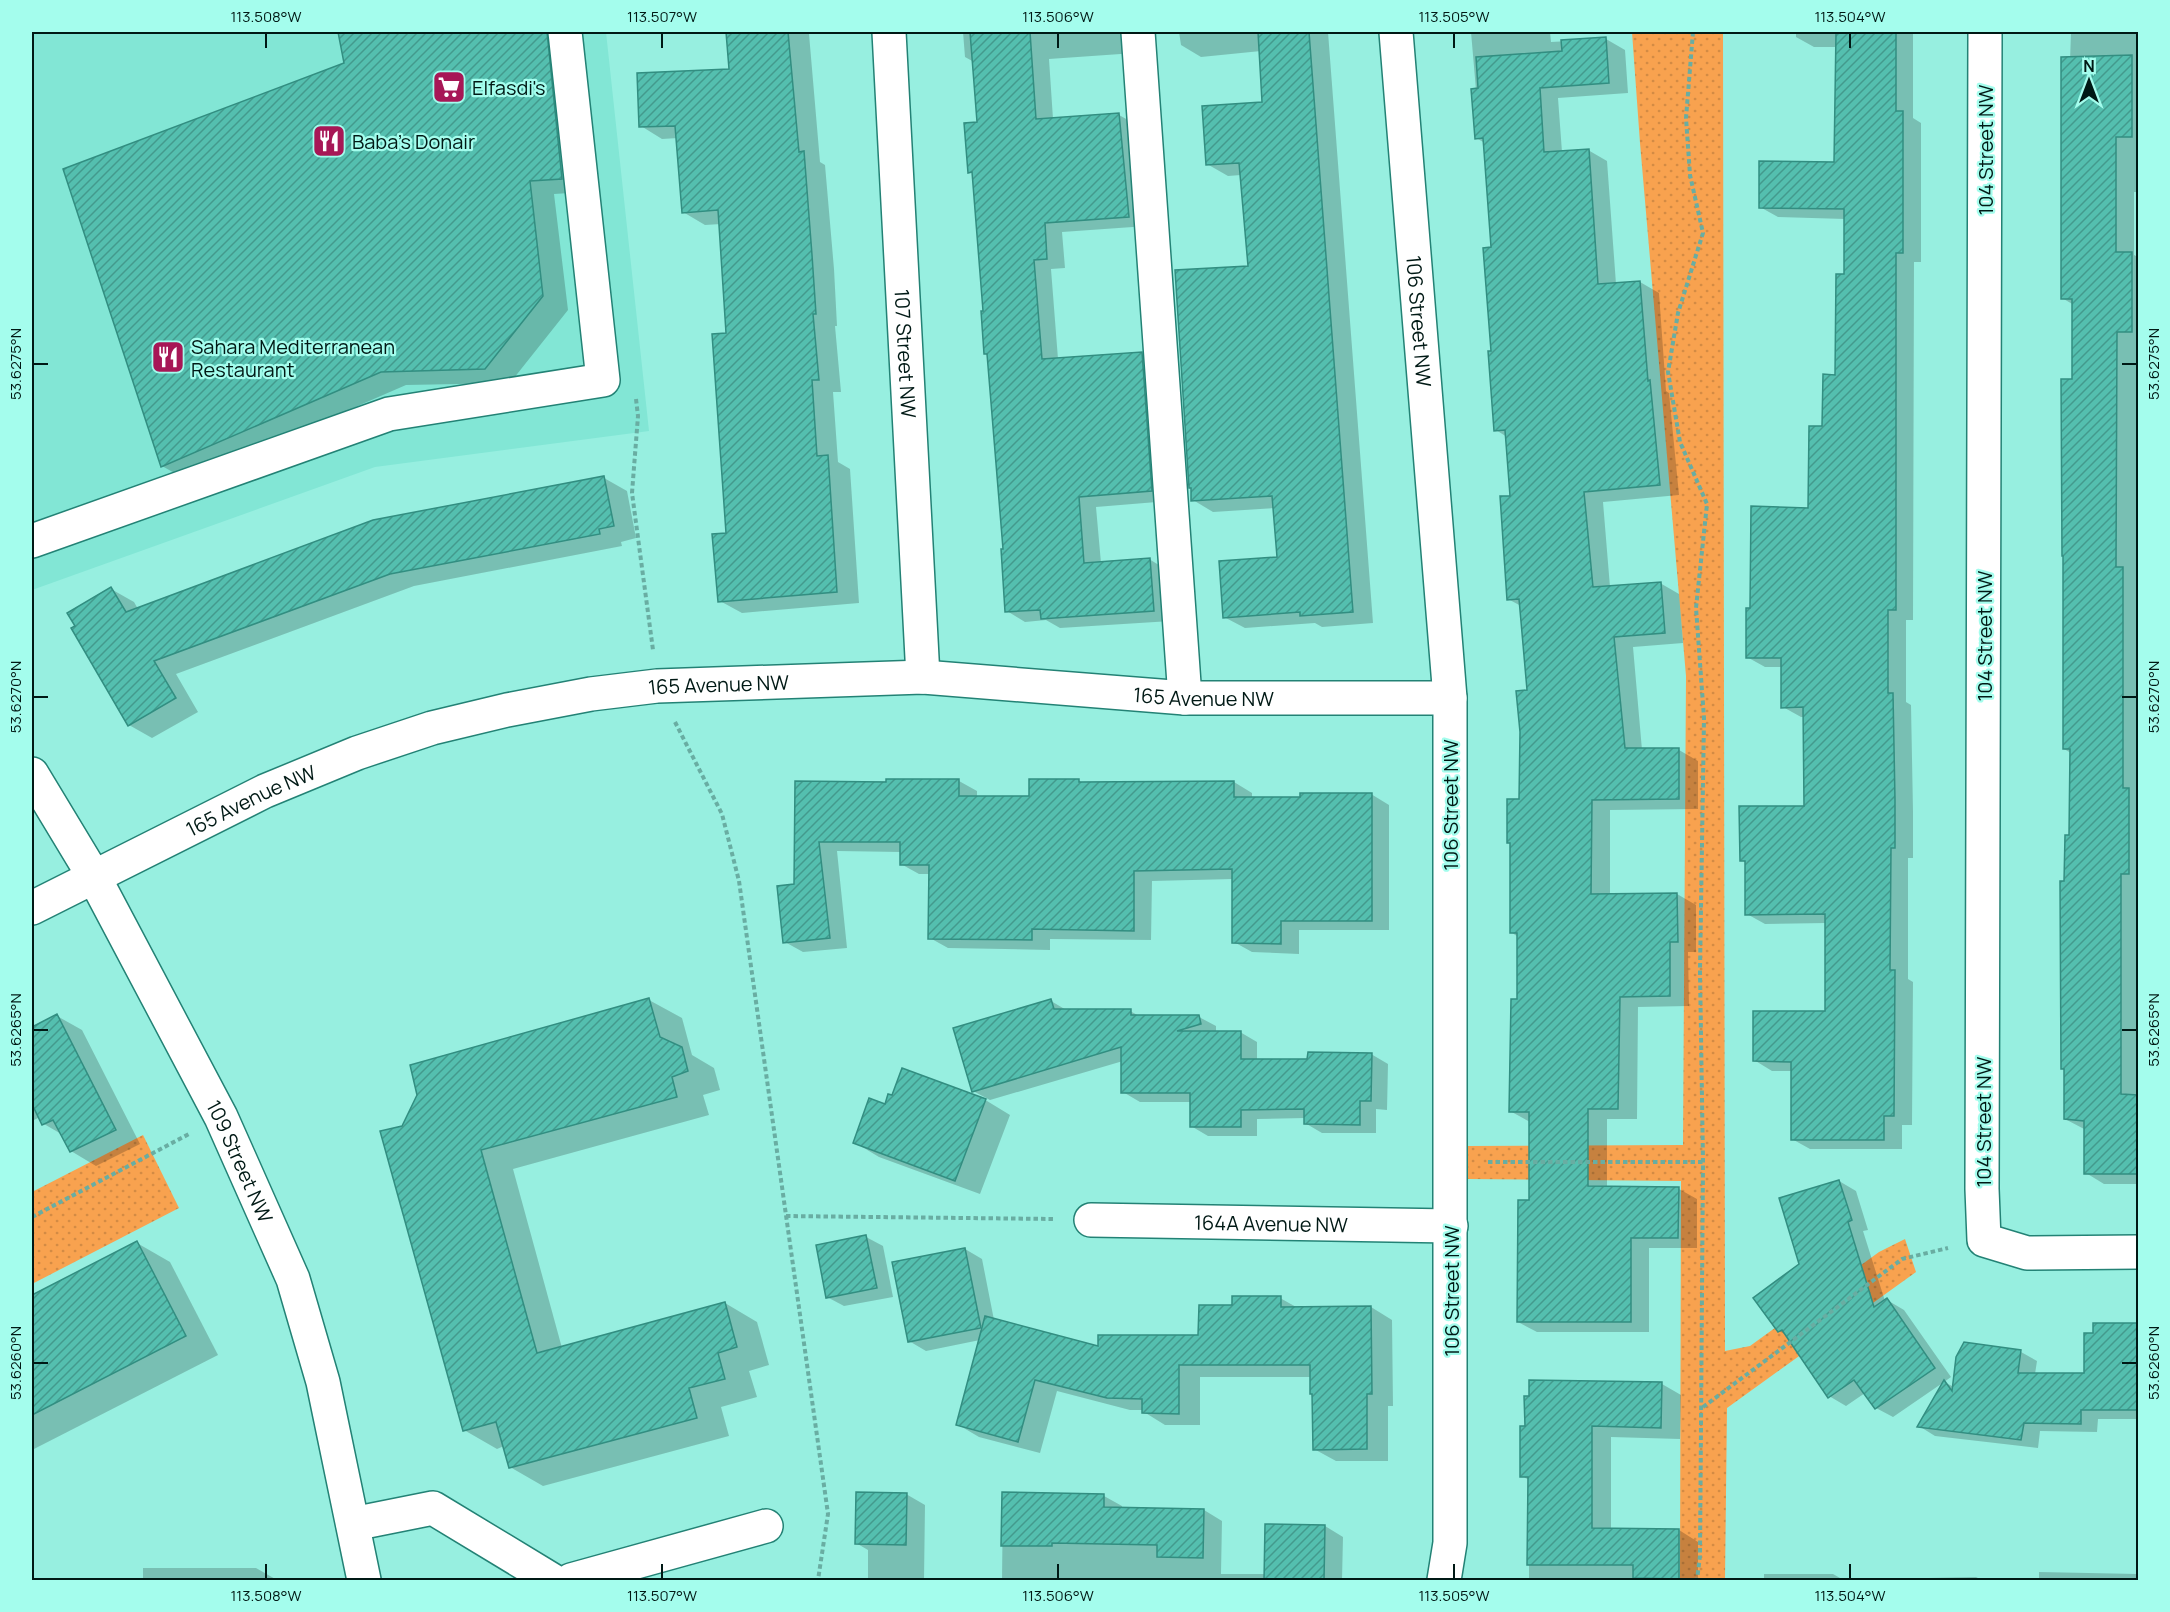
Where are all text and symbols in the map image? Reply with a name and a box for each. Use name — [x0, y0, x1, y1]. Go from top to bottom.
text: 113.508°W — [230, 6, 302, 27]
text: 113.507°W — [627, 6, 697, 27]
text: 113.506°W — [1022, 6, 1094, 27]
text: 113.505°W — [1418, 6, 1490, 27]
text: 113.504°W — [1814, 6, 1886, 27]
north arrow — [2059, 51, 2119, 111]
text: N — [2083, 55, 2095, 77]
supermarket icon: Elfasdi's — [431, 69, 467, 105]
place label: Elfasdi's — [472, 74, 546, 101]
street label: 104 Street NW — [1972, 84, 1999, 215]
restaurant icon: Baba's Donair — [311, 123, 347, 159]
place label: Baba's Donair — [352, 128, 475, 155]
street label: 106 Street NW — [1401, 254, 1438, 388]
street label: 107 Street NW — [889, 288, 923, 419]
text: 53.6275°N — [5, 328, 26, 400]
text: 53.6275°N — [2143, 328, 2164, 400]
place label: Sahara Mediterranean Restaurant — [191, 333, 395, 383]
restaurant icon: Sahara Mediterranean Restaurant — [150, 339, 186, 375]
street label: 104 Street NW — [1971, 570, 1998, 701]
text: 53.6270°N — [5, 661, 26, 733]
text: 53.6270°N — [2143, 661, 2164, 733]
street label: 165 Avenue NW — [647, 668, 790, 700]
street label: 165 Avenue NW — [1132, 680, 1274, 712]
street label: 106 Street NW — [1437, 739, 1464, 871]
street label: 165 Avenue NW — [181, 758, 320, 842]
text: 53.6265°N — [5, 993, 26, 1067]
text: 53.6265°N — [2143, 993, 2164, 1067]
street label: 104 Street NW — [1970, 1056, 1997, 1187]
street label: 109 Street NW — [201, 1095, 280, 1227]
street label: 164A Avenue NW — [1194, 1208, 1348, 1238]
street label: 106 Street NW — [1438, 1225, 1465, 1357]
text: 53.6260°N — [5, 1326, 26, 1400]
text: 53.6260°N — [2143, 1326, 2164, 1400]
text: 113.508°W — [230, 1585, 302, 1606]
text: 113.507°W — [627, 1585, 697, 1606]
text: 113.506°W — [1022, 1585, 1094, 1606]
text: 113.505°W — [1418, 1585, 1490, 1606]
text: 113.504°W — [1814, 1585, 1886, 1606]

